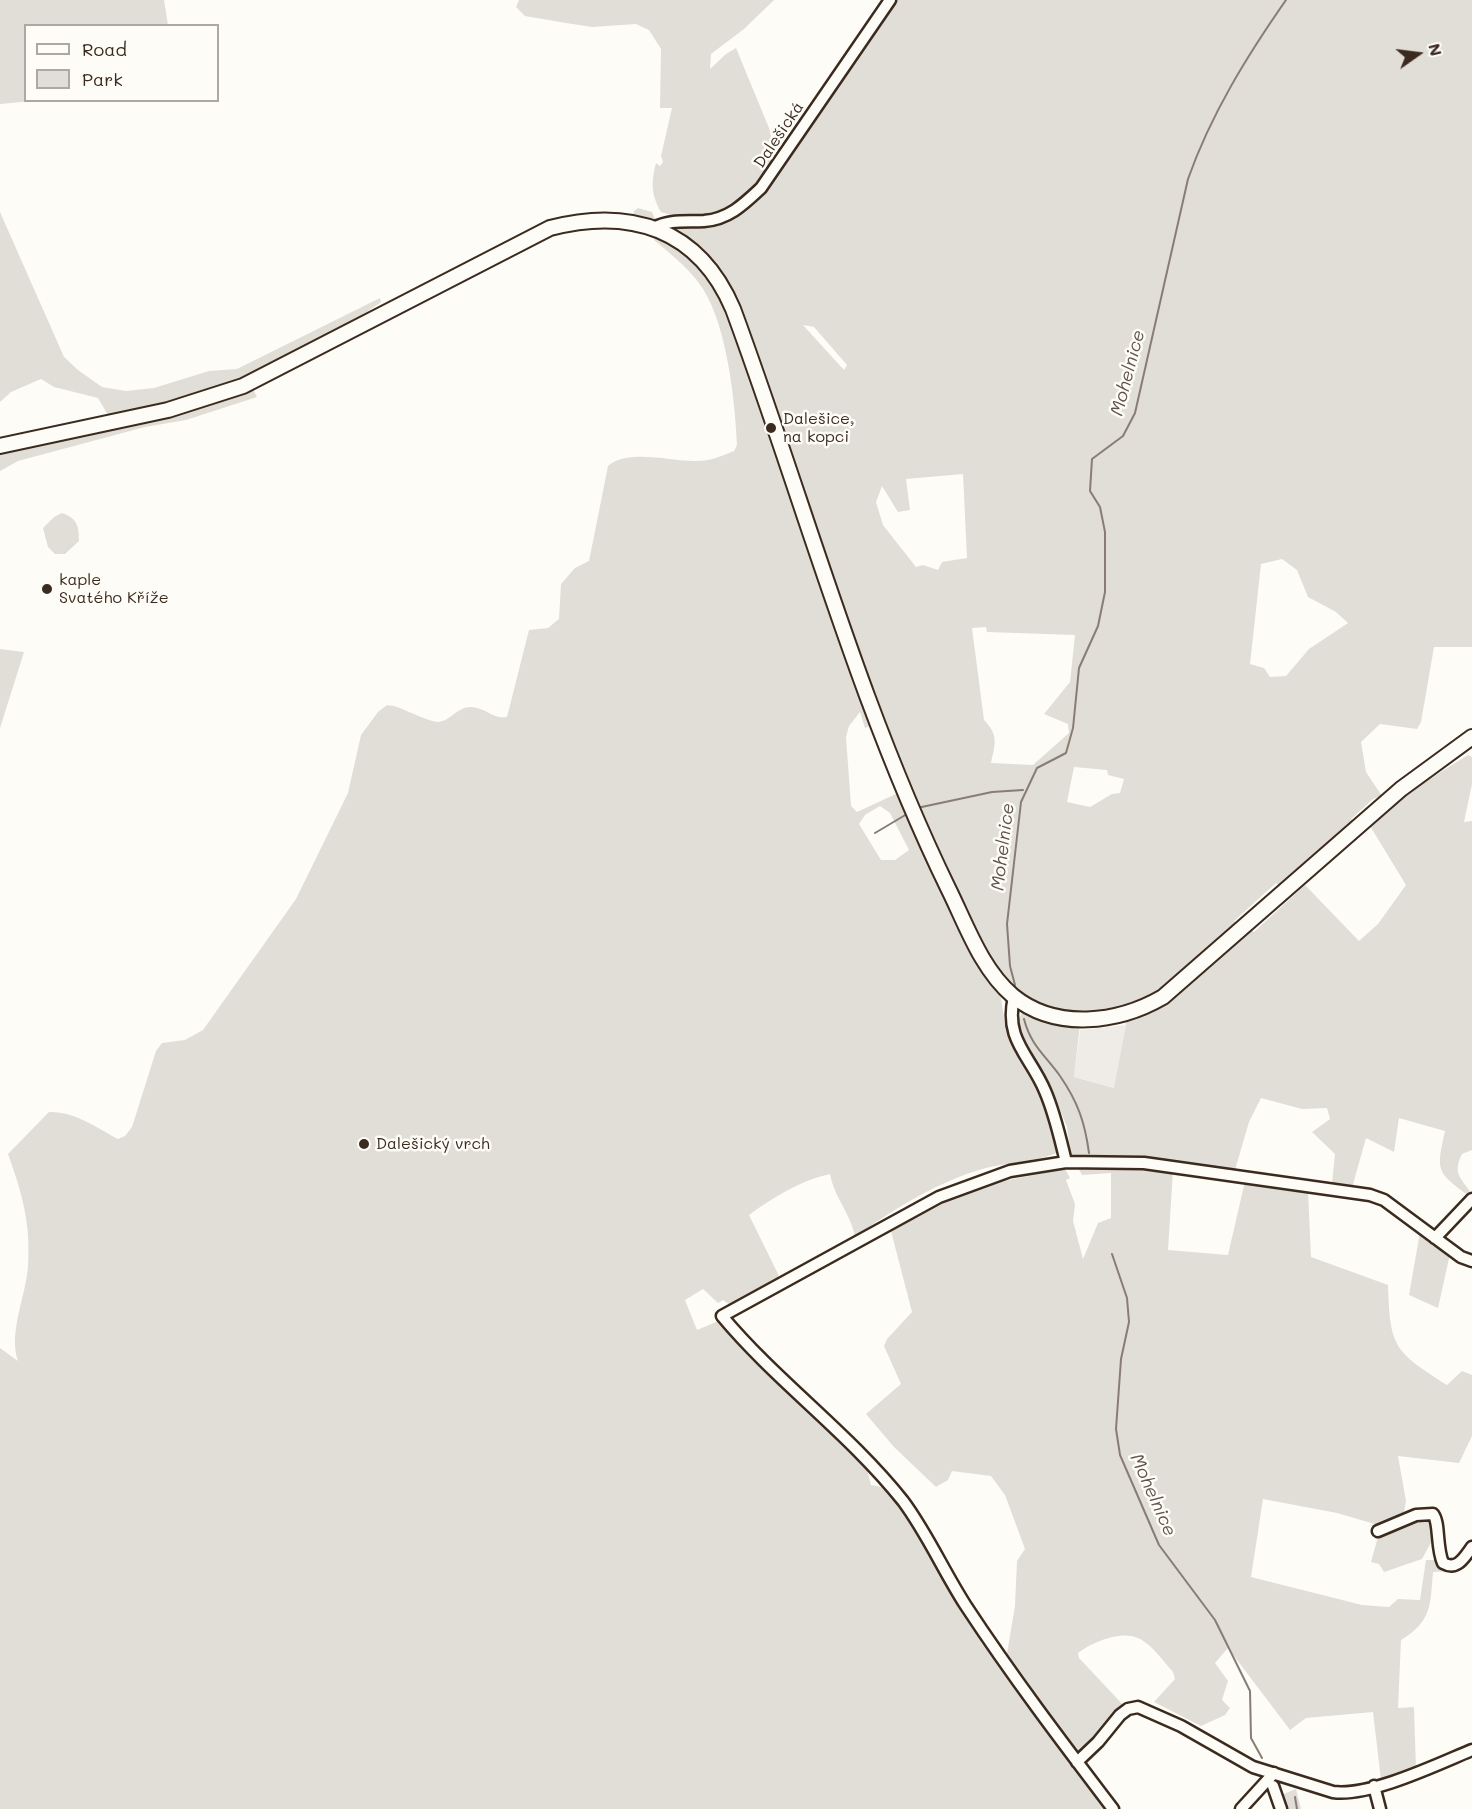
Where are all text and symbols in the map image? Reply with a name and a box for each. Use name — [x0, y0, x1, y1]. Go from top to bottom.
legend — [24, 24, 219, 102]
north arrow — [1388, 24, 1448, 84]
text: Road — [82, 37, 127, 61]
text: N — [1424, 41, 1448, 58]
text: Park — [82, 67, 123, 91]
street label: Dalešická — [750, 98, 808, 172]
water label: Mohelnice — [1106, 328, 1150, 418]
place label: Dalešice, na kopci — [783, 409, 855, 447]
marker: Dalešice, na kopci — [764, 421, 778, 435]
place label: kaple Svatého Kříže — [59, 570, 169, 608]
marker: kaple Svatého Kříže — [40, 582, 54, 596]
water label: Mohelnice — [987, 802, 1019, 892]
place label: Dalešický vrch — [376, 1134, 490, 1154]
marker: Dalešický vrch — [357, 1137, 371, 1151]
water label: Mohelnice — [1125, 1450, 1181, 1540]

